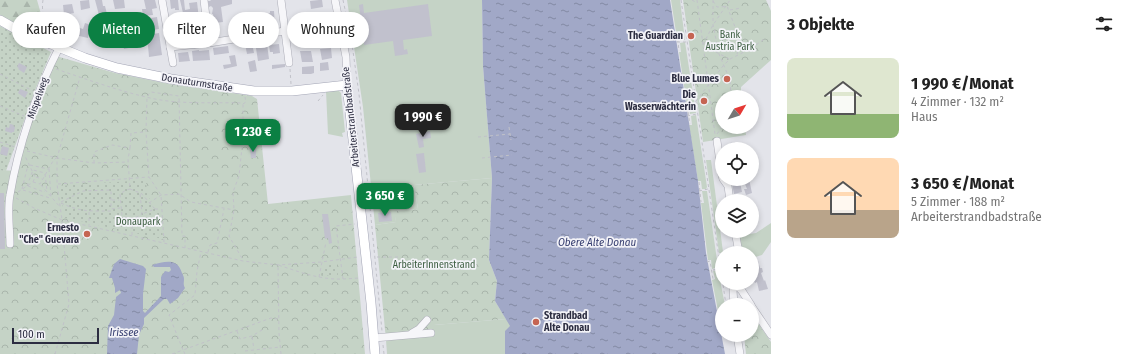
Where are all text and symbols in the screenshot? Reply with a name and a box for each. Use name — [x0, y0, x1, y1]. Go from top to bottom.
chip: Kaufen — [12, 12, 80, 48]
chip: Mieten — [88, 12, 155, 48]
chip: Filter — [163, 12, 220, 48]
chip: Neu — [228, 12, 279, 48]
chip: Wohnung — [287, 12, 369, 48]
icon: filters — [1093, 13, 1115, 35]
text: 3 Objekte — [787, 14, 855, 35]
park label: Bank Austria Park — [705, 29, 755, 53]
place label: The Guardian — [628, 30, 683, 42]
marker: The Guardian — [686, 31, 696, 41]
street label: Arbeiterstrandbadstraße — [340, 66, 362, 168]
street label: Donauturmstraße — [160, 71, 234, 95]
place label: Blue Lumes — [672, 73, 720, 85]
text: 1 990 €/Monat — [911, 73, 1014, 94]
marker: Blue Lumes — [722, 74, 732, 84]
icon: home — [819, 74, 867, 122]
street label: Mispelweg — [25, 75, 51, 120]
place label: Die Wasserwächterin — [625, 89, 696, 113]
north arrow — [715, 90, 759, 134]
map controls — [715, 90, 759, 342]
text: 4 Zimmer · 132 m² — [911, 94, 1004, 109]
marker: Die Wasserwächterin — [699, 96, 709, 106]
pin: 1 990 € — [386, 104, 460, 138]
text: 1 990 € — [404, 109, 442, 124]
text: Haus — [911, 109, 938, 124]
pin: 1 230 € — [216, 119, 290, 153]
text: 1 230 € — [234, 124, 272, 139]
button: locate — [715, 142, 759, 186]
text: 3 650 €/Monat — [911, 173, 1014, 194]
icon: home — [819, 174, 867, 222]
pin: 3 650 € — [348, 183, 422, 217]
text: 3 650 € — [366, 188, 404, 203]
button: layers — [715, 194, 759, 238]
text: 5 Zimmer · 188 m² — [911, 194, 1005, 209]
text: Arbeiterstrandbadstraße — [911, 209, 1042, 224]
park label: Donaupark — [116, 216, 161, 228]
place label: Ernesto "Che" Guevara — [19, 222, 80, 246]
marker: Ernesto "Che" Guevara — [82, 229, 92, 239]
water label: Obere Alte Donau — [558, 236, 636, 249]
button: + — [715, 246, 759, 290]
park label: ArbeiterInnenstrand — [393, 259, 475, 271]
button: − — [715, 298, 759, 342]
place label: Strandbad Alte Donau — [543, 310, 589, 334]
marker: Strandbad Alte Donau — [531, 317, 541, 327]
scale bar — [12, 326, 99, 345]
water label: Irissee — [109, 326, 139, 339]
text: 100 m — [18, 328, 45, 341]

